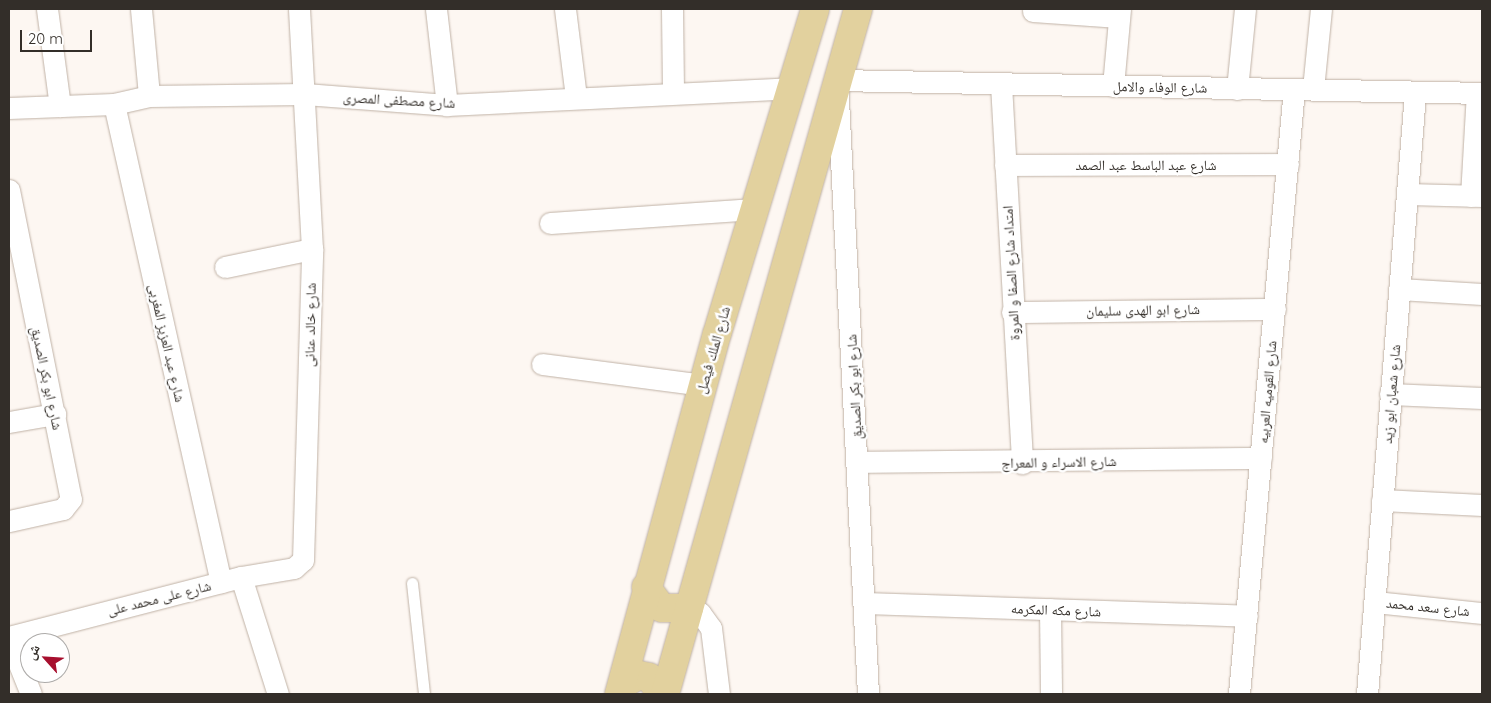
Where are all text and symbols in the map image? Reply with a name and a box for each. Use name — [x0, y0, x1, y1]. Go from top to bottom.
scale bar — [22, 20, 95, 52]
text: 20 m — [28, 29, 63, 48]
street label: شارع الوفاء والامل — [1113, 78, 1207, 96]
street label: شارع مصطفى المصرى — [342, 89, 456, 111]
street label: شارع عبد الباسط عبد الصمد — [1075, 157, 1217, 173]
street label: امتداد شارع الصفا و المروة — [999, 205, 1023, 341]
street label: شارع عبد العزيز المغربى — [145, 282, 189, 404]
street label: شارع خالد عنانى — [301, 283, 319, 367]
street label: شارع ابو الهدى سليمان — [1086, 301, 1200, 319]
street label: شارع الملك فيصل — [692, 304, 734, 396]
street label: شارع ابو بكر الصديق — [28, 325, 66, 431]
street label: شارع ابو بكر الصديق — [843, 334, 865, 440]
street label: شارع القوميه العربيه — [1254, 340, 1280, 444]
street label: شارع شعبان ابو زيد — [1378, 344, 1404, 444]
street label: شارع الاسراء و المعراج — [1001, 453, 1117, 471]
street label: شارع على محمد على — [105, 577, 213, 619]
street label: شارع سعد محمد — [1385, 594, 1471, 620]
street label: شارع مكه المكرمه — [1011, 600, 1101, 620]
north arrow — [20, 633, 70, 683]
text: ش — [21, 641, 44, 662]

